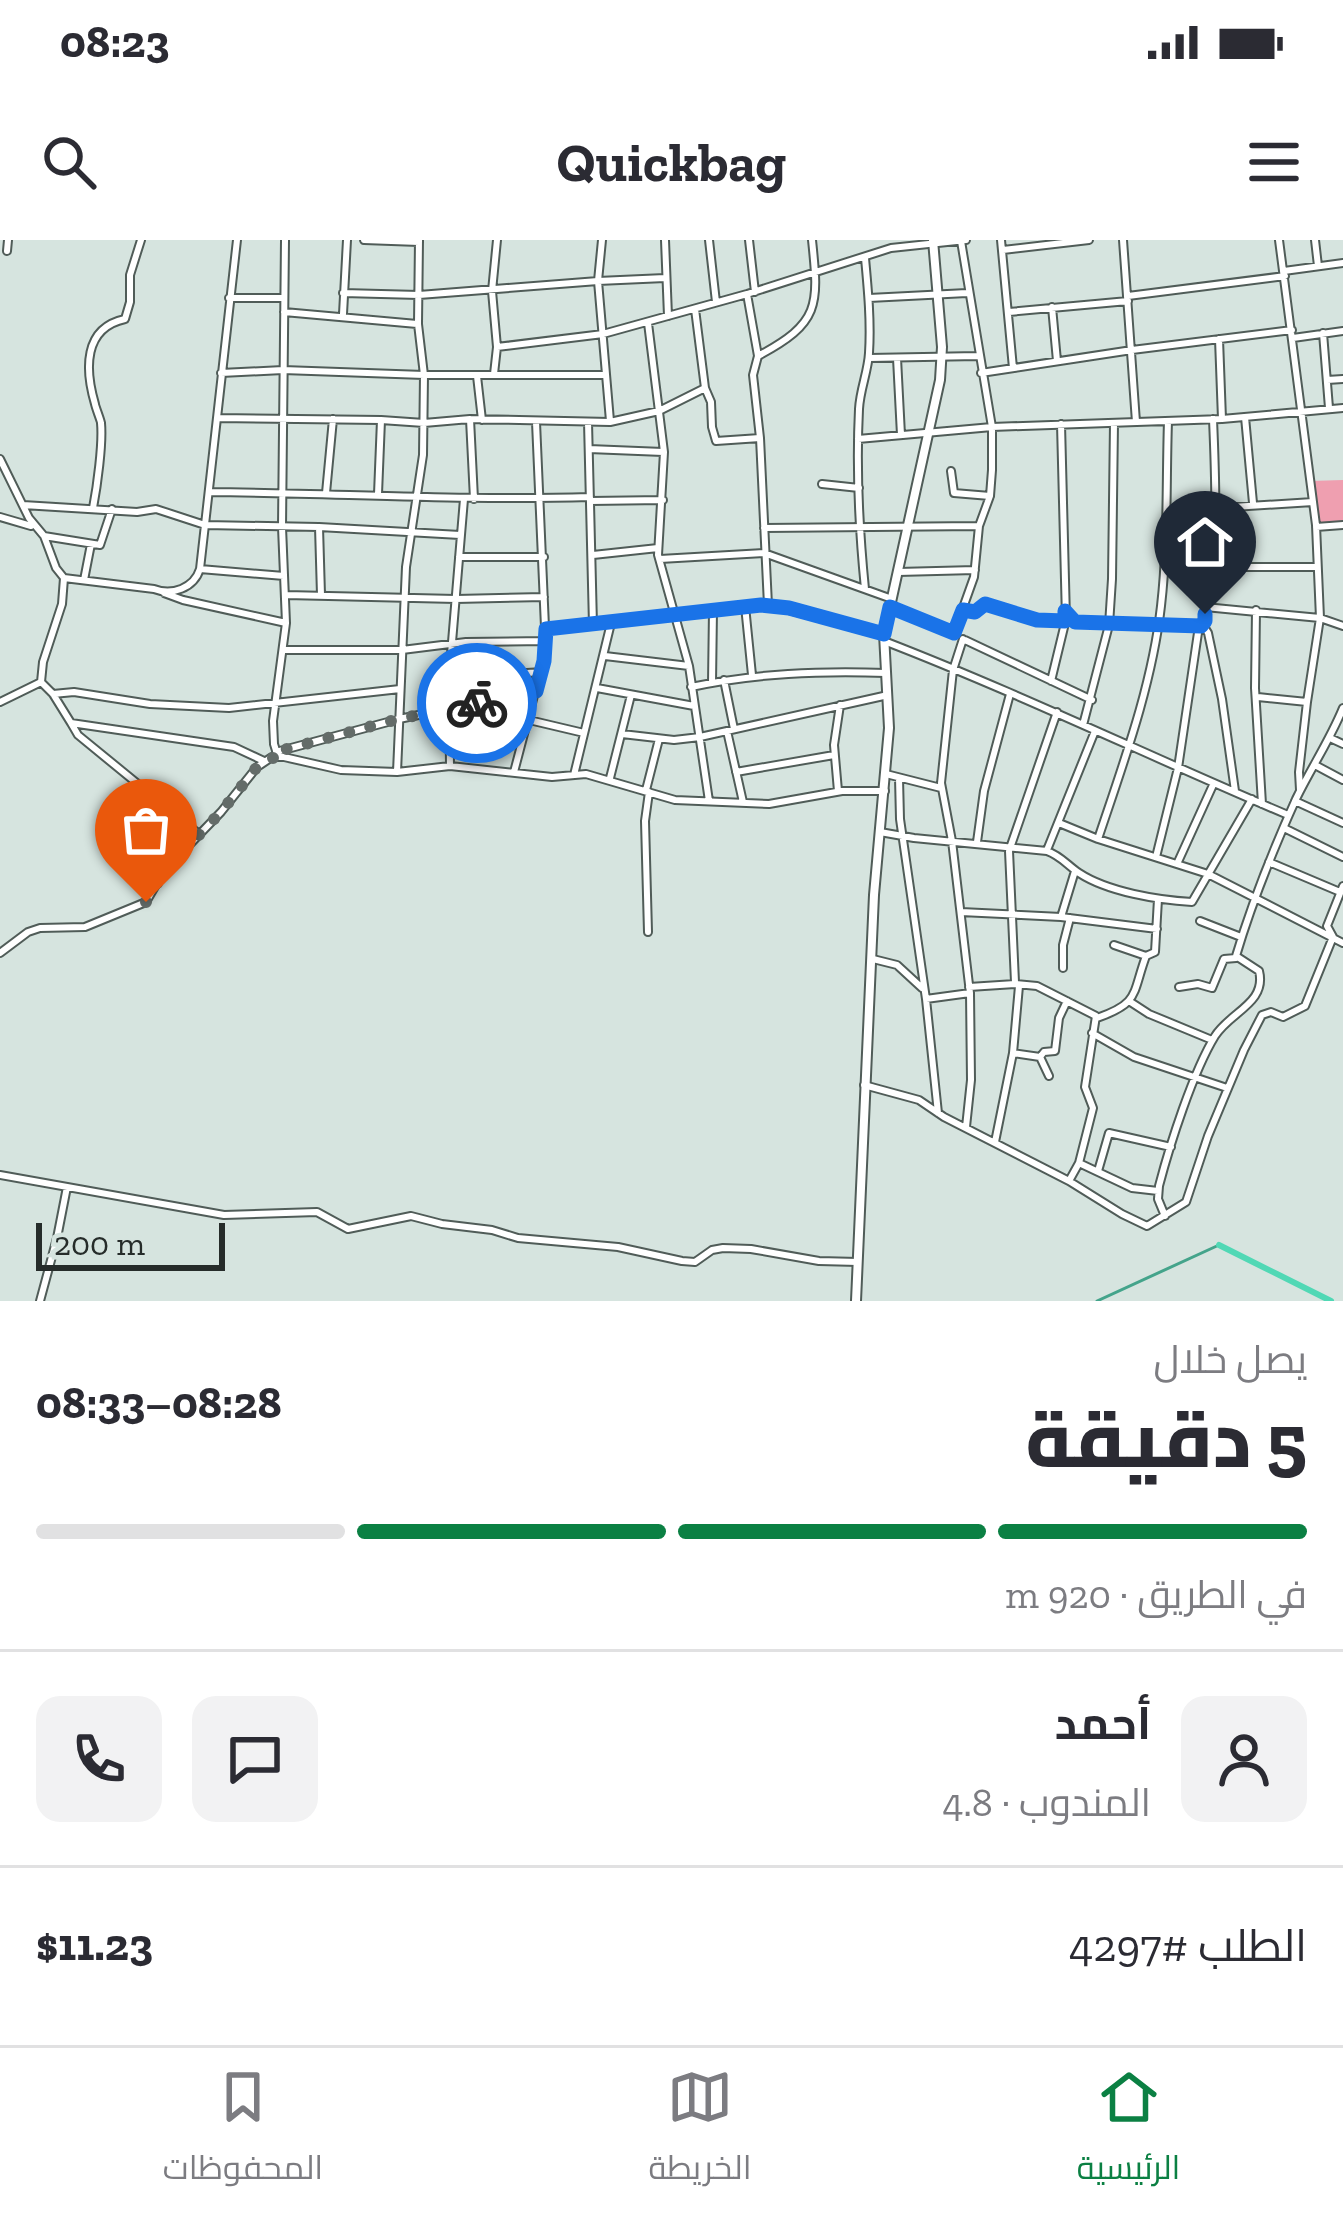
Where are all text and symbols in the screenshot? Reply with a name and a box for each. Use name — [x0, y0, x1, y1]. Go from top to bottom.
text: 08:23 — [60, 15, 170, 69]
icon: search — [36, 129, 102, 195]
icon: menu — [1241, 129, 1307, 195]
text: Quickbag — [557, 130, 786, 195]
pin — [1154, 491, 1256, 614]
icon: home — [1172, 509, 1238, 575]
courier — [417, 643, 537, 763]
icon: bike — [444, 670, 510, 736]
pin — [95, 779, 197, 902]
icon: bag — [113, 797, 179, 863]
scale bar — [36, 1217, 225, 1270]
text: 200 m — [54, 1224, 145, 1263]
text: يصل خلال — [1153, 1336, 1307, 1383]
text: 08:28–08:33 — [36, 1376, 282, 1430]
text: 5 دقيقة — [1025, 1393, 1307, 1487]
text: في الطريق · 920 m — [1005, 1571, 1307, 1618]
button: phone — [36, 1696, 162, 1822]
button: chat — [192, 1696, 318, 1822]
button: person — [1181, 1696, 1307, 1822]
text: أحمد — [1055, 1697, 1151, 1751]
text: المندوب · 4.8 — [943, 1779, 1151, 1826]
text: $11.23 — [36, 1918, 153, 1972]
text: الطلب #4297 — [1069, 1919, 1307, 1973]
tab: المحفوظات — [163, 2064, 323, 2198]
tab: الخريطة — [649, 2064, 752, 2198]
tab: الرئيسية — [1077, 2064, 1180, 2198]

